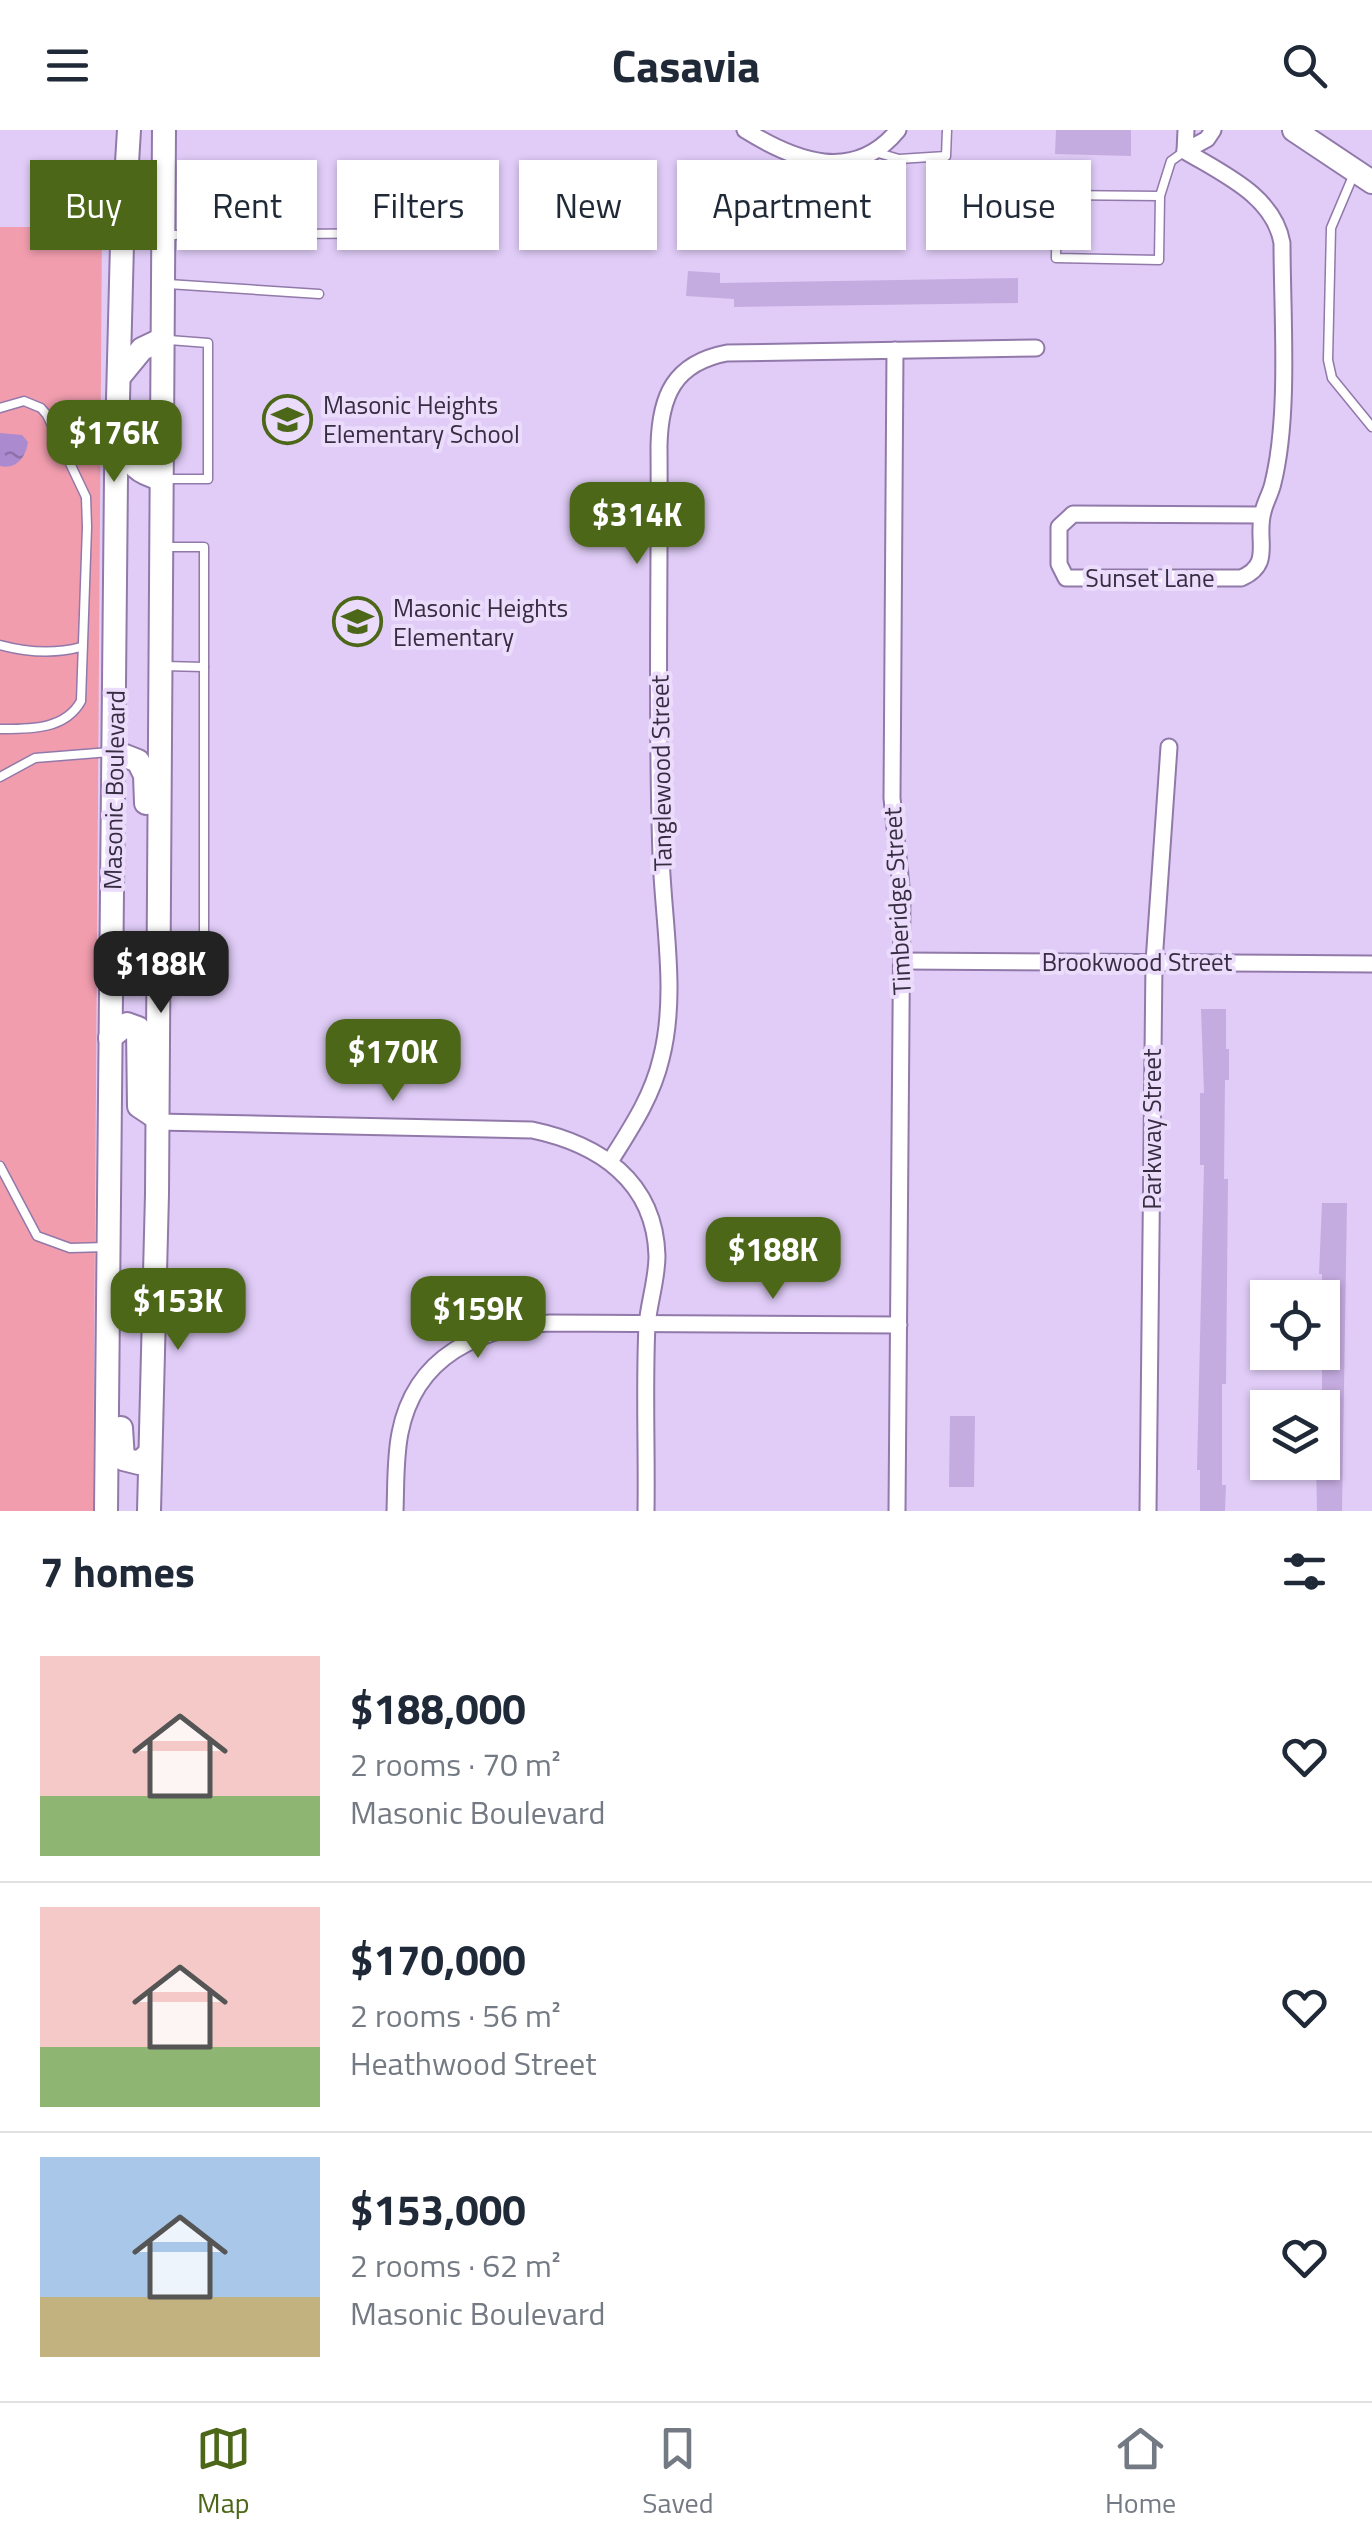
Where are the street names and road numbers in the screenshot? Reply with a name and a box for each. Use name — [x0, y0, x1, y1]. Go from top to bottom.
street label: Sunset Lane — [1085, 559, 1215, 597]
street label: Tanglewood Street — [640, 674, 682, 872]
street label: Masonic Boulevard — [93, 690, 135, 890]
street label: Timberidge Street — [873, 806, 921, 996]
street label: Brookwood Street — [1042, 943, 1233, 981]
street label: Parkway Street — [1133, 1048, 1171, 1210]

